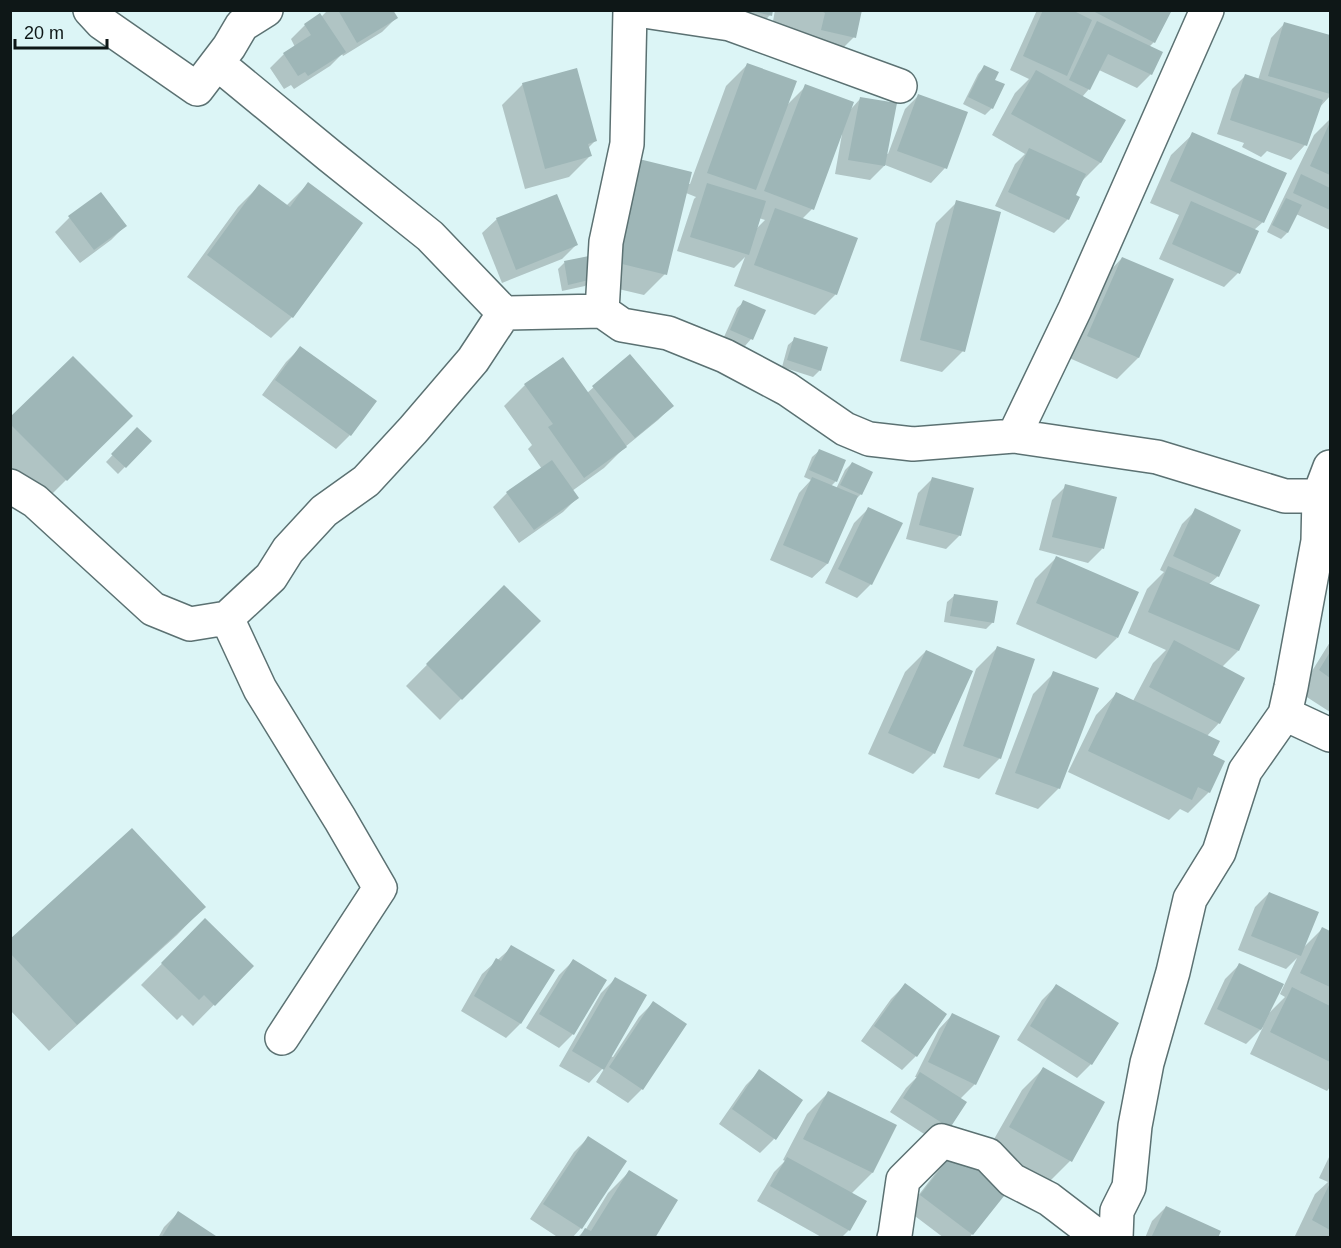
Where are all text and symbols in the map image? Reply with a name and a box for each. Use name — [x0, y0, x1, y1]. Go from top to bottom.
scale bar — [15, 12, 106, 50]
text: 20 m — [24, 23, 64, 43]

